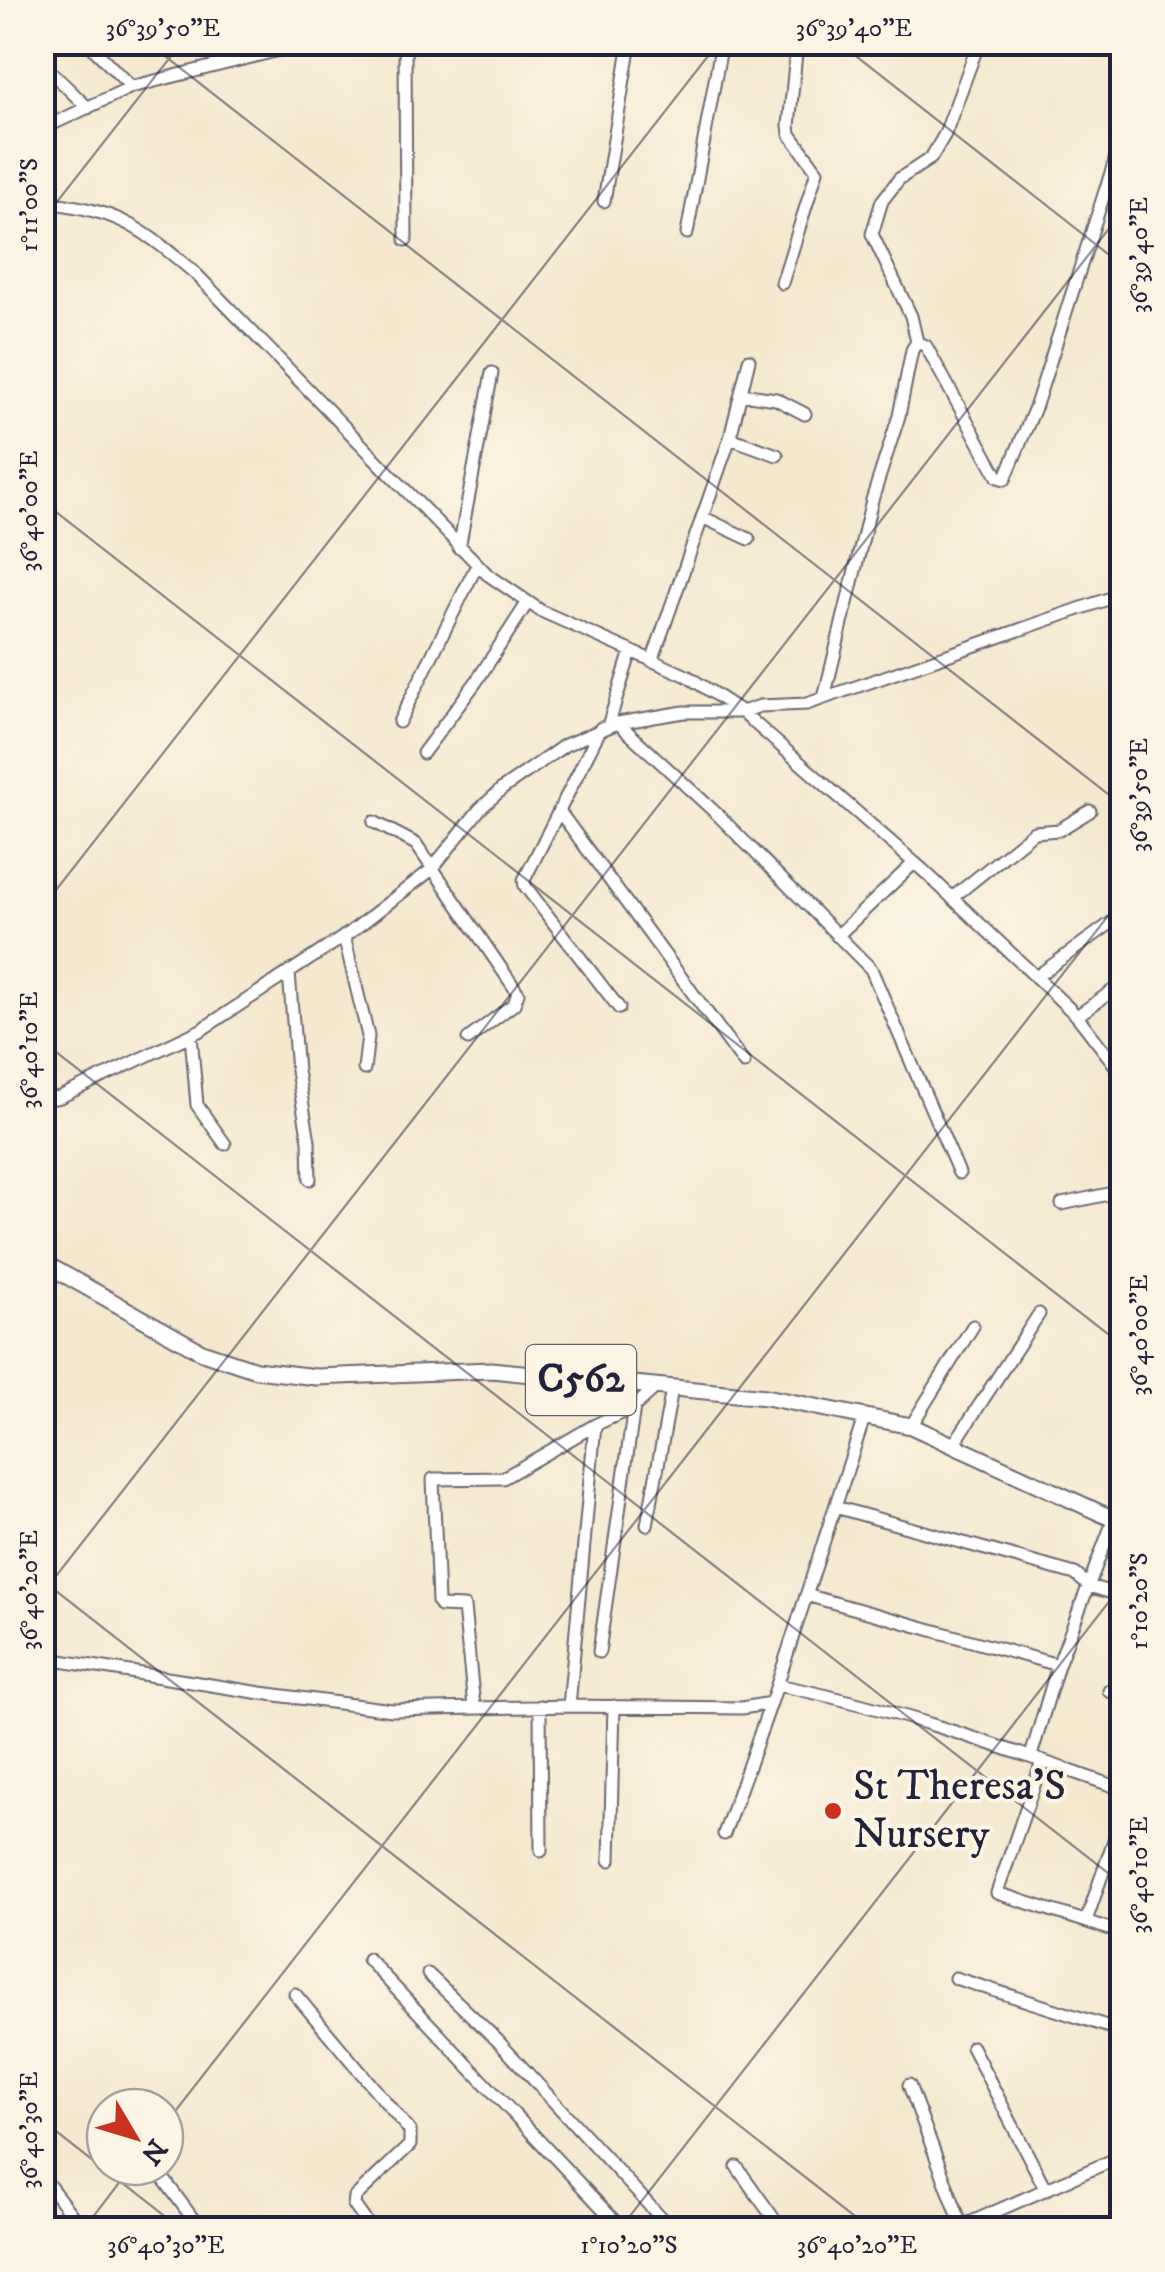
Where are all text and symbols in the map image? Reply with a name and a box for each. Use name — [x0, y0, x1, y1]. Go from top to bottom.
text: 36°39'50"E — [106, 13, 220, 44]
text: 36°39'40"E — [796, 13, 912, 44]
text: 1°11'00"S — [14, 158, 45, 252]
text: 36°39'40"E — [1124, 197, 1155, 313]
text: 36°40'00"E — [14, 450, 45, 572]
text: 36°39'50"E — [1124, 738, 1155, 852]
text: 36°40'10"E — [14, 991, 45, 1109]
text: 36°40'00"E — [1124, 1274, 1155, 1396]
road number: C562 — [526, 1345, 636, 1415]
text: 36°40'20"E — [14, 1530, 45, 1650]
text: 1°10'20"S — [1124, 1552, 1155, 1650]
place label: St Theresa'S Nursery — [853, 1761, 1066, 1861]
marker: St Theresa'S Nursery — [822, 1800, 844, 1822]
text: 36°40'10"E — [1124, 1816, 1155, 1934]
text: 36°40'30"E — [14, 2071, 45, 2189]
north arrow — [85, 2087, 185, 2187]
text: N — [133, 2132, 174, 2171]
text: 36°40'30"E — [107, 2230, 225, 2261]
text: 1°10'20"S — [580, 2230, 678, 2261]
text: 36°40'20"E — [797, 2230, 917, 2261]

